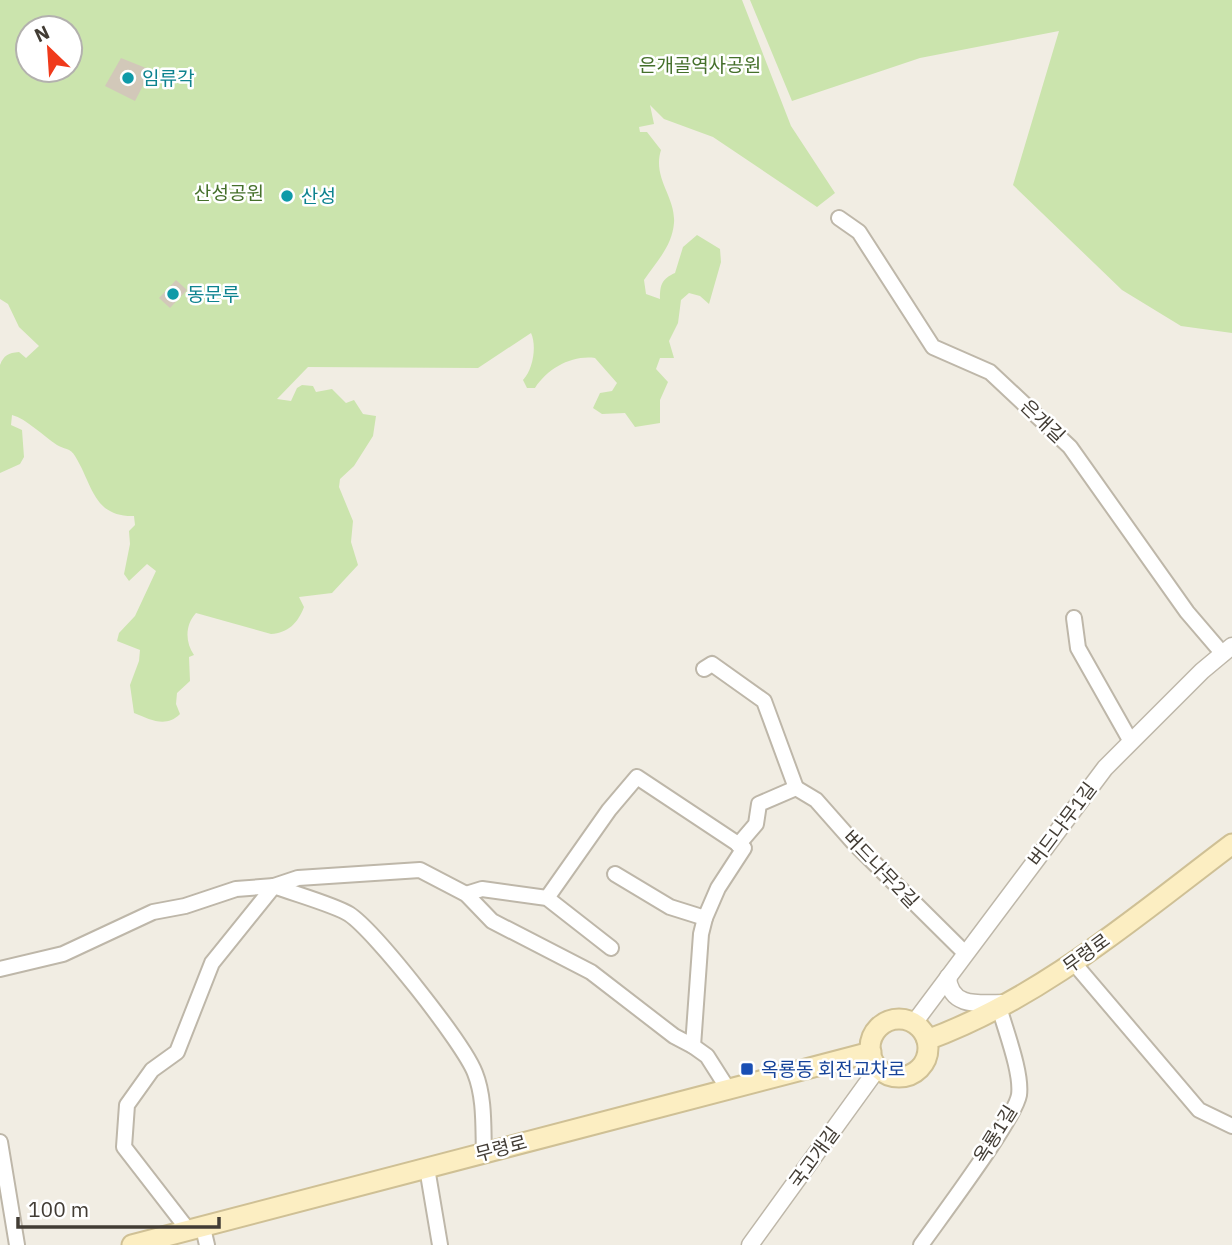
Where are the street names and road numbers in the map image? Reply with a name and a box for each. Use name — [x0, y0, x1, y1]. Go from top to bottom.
street label: 은개길 — [1016, 394, 1070, 448]
street label: 버드나무1길 — [1023, 777, 1101, 871]
street label: 버드나무2길 — [838, 825, 924, 913]
street label: 무령로 — [1058, 928, 1114, 978]
street label: 옥룡1길 — [968, 1101, 1022, 1167]
street label: 국고개길 — [784, 1122, 844, 1192]
street label: 무령로 — [473, 1130, 529, 1166]

